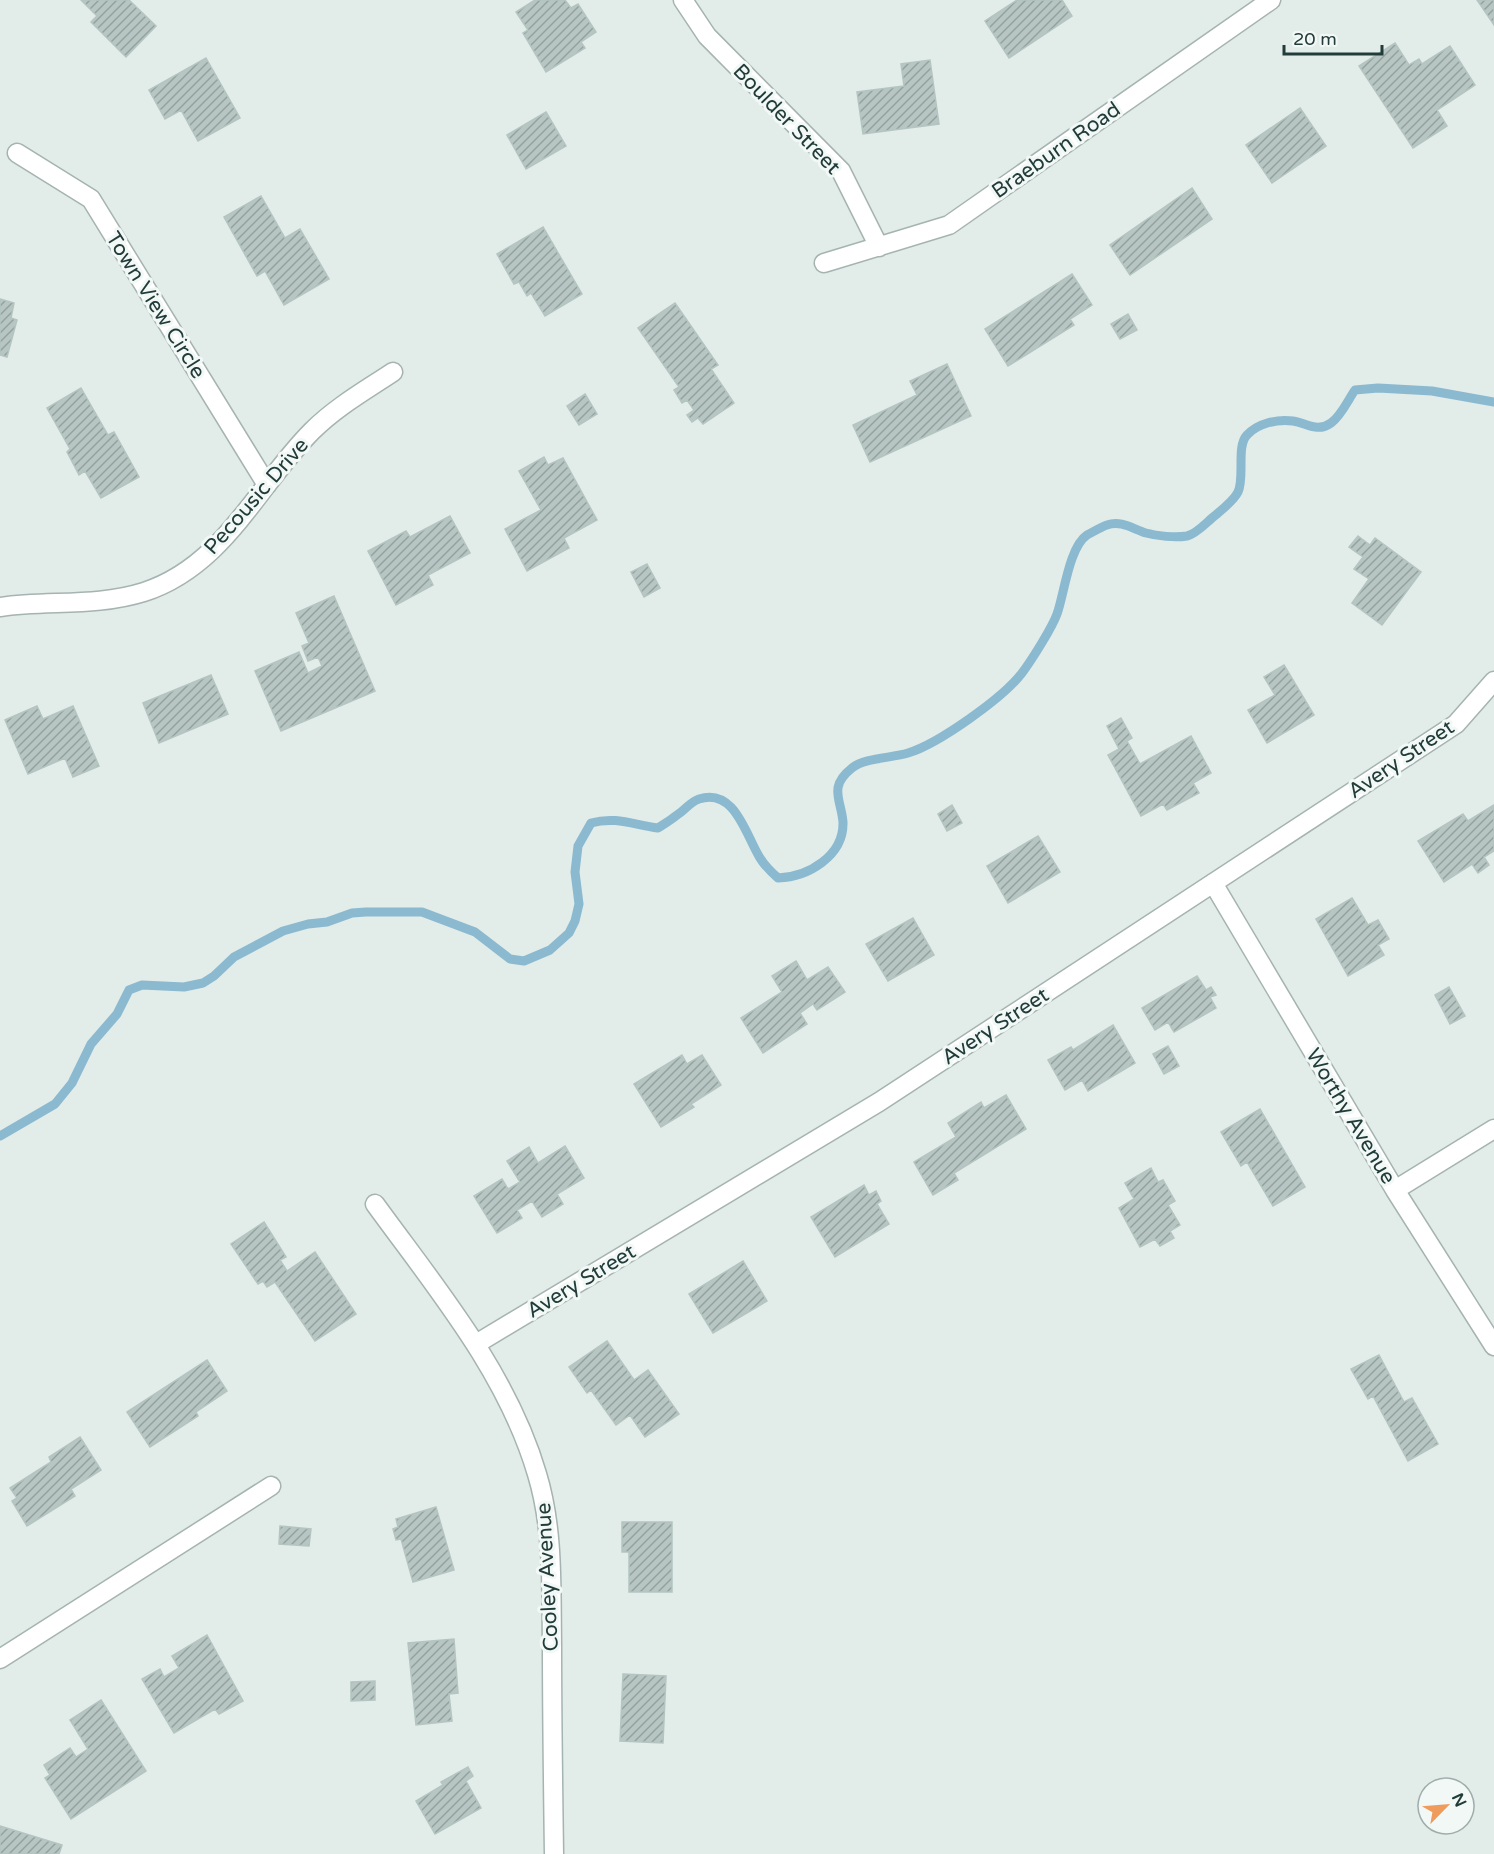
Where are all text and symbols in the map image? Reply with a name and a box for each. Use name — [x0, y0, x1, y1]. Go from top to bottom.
scale bar — [1284, 18, 1382, 56]
text: 20 m — [1293, 28, 1337, 50]
street label: Boulder Street — [728, 59, 846, 180]
street label: Braeburn Road — [987, 97, 1125, 204]
street label: Town View Circle — [100, 227, 211, 383]
street label: Pecousic Drive — [199, 433, 314, 560]
street label: Avery Street — [1343, 715, 1459, 804]
street label: Avery Street — [937, 983, 1053, 1070]
street label: Worthy Avenue — [1300, 1044, 1401, 1189]
street label: Avery Street — [522, 1239, 640, 1324]
street label: Cooley Avenue — [531, 1502, 564, 1652]
north arrow — [1416, 1776, 1476, 1836]
text: N — [1447, 1790, 1470, 1810]

